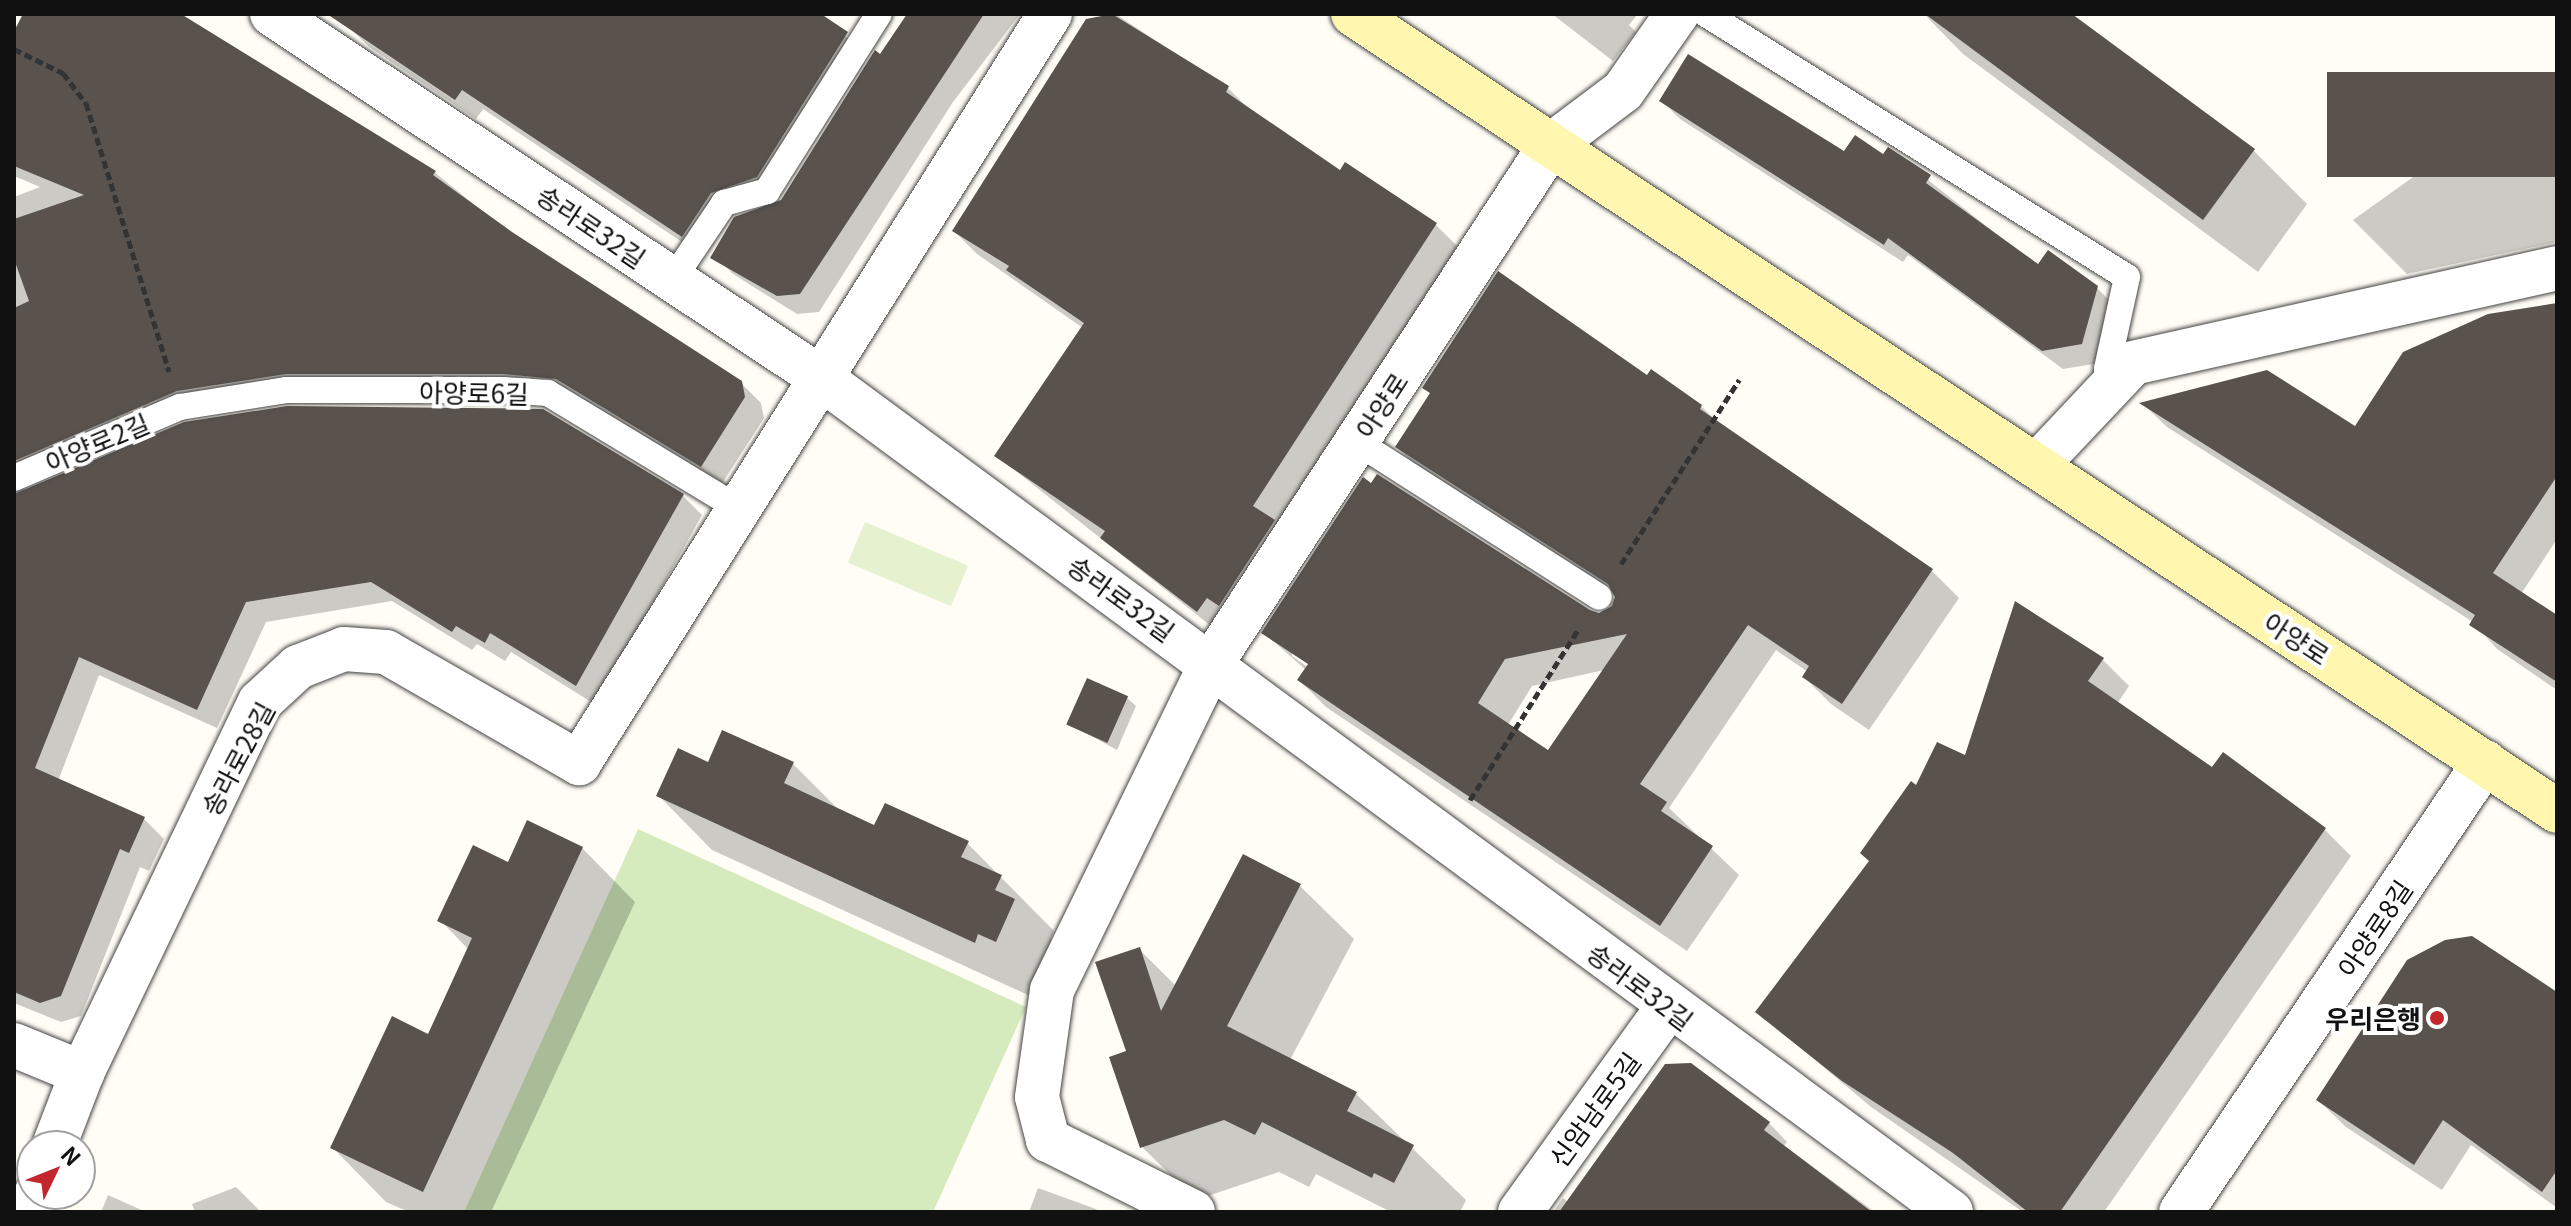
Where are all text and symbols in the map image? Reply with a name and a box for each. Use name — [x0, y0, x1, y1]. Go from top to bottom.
street label: 송라로32길 — [532, 178, 652, 274]
street label: 아양로 — [1348, 366, 1414, 444]
street label: 아양로6길 — [419, 375, 529, 409]
street label: 아양로2길 — [40, 406, 154, 478]
street label: 송라로32길 — [1062, 549, 1182, 647]
street label: 아양로 — [2258, 605, 2336, 671]
street label: 송라로28길 — [194, 696, 280, 820]
street label: 아양로8길 — [2330, 874, 2418, 982]
street label: 송라로32길 — [1582, 936, 1700, 1036]
place label: 우리은행 — [2325, 1002, 2421, 1034]
marker: 우리은행 — [2428, 1009, 2446, 1027]
street label: 신암남로5길 — [1542, 1046, 1646, 1172]
north arrow — [16, 1130, 96, 1210]
text: N — [55, 1138, 89, 1172]

